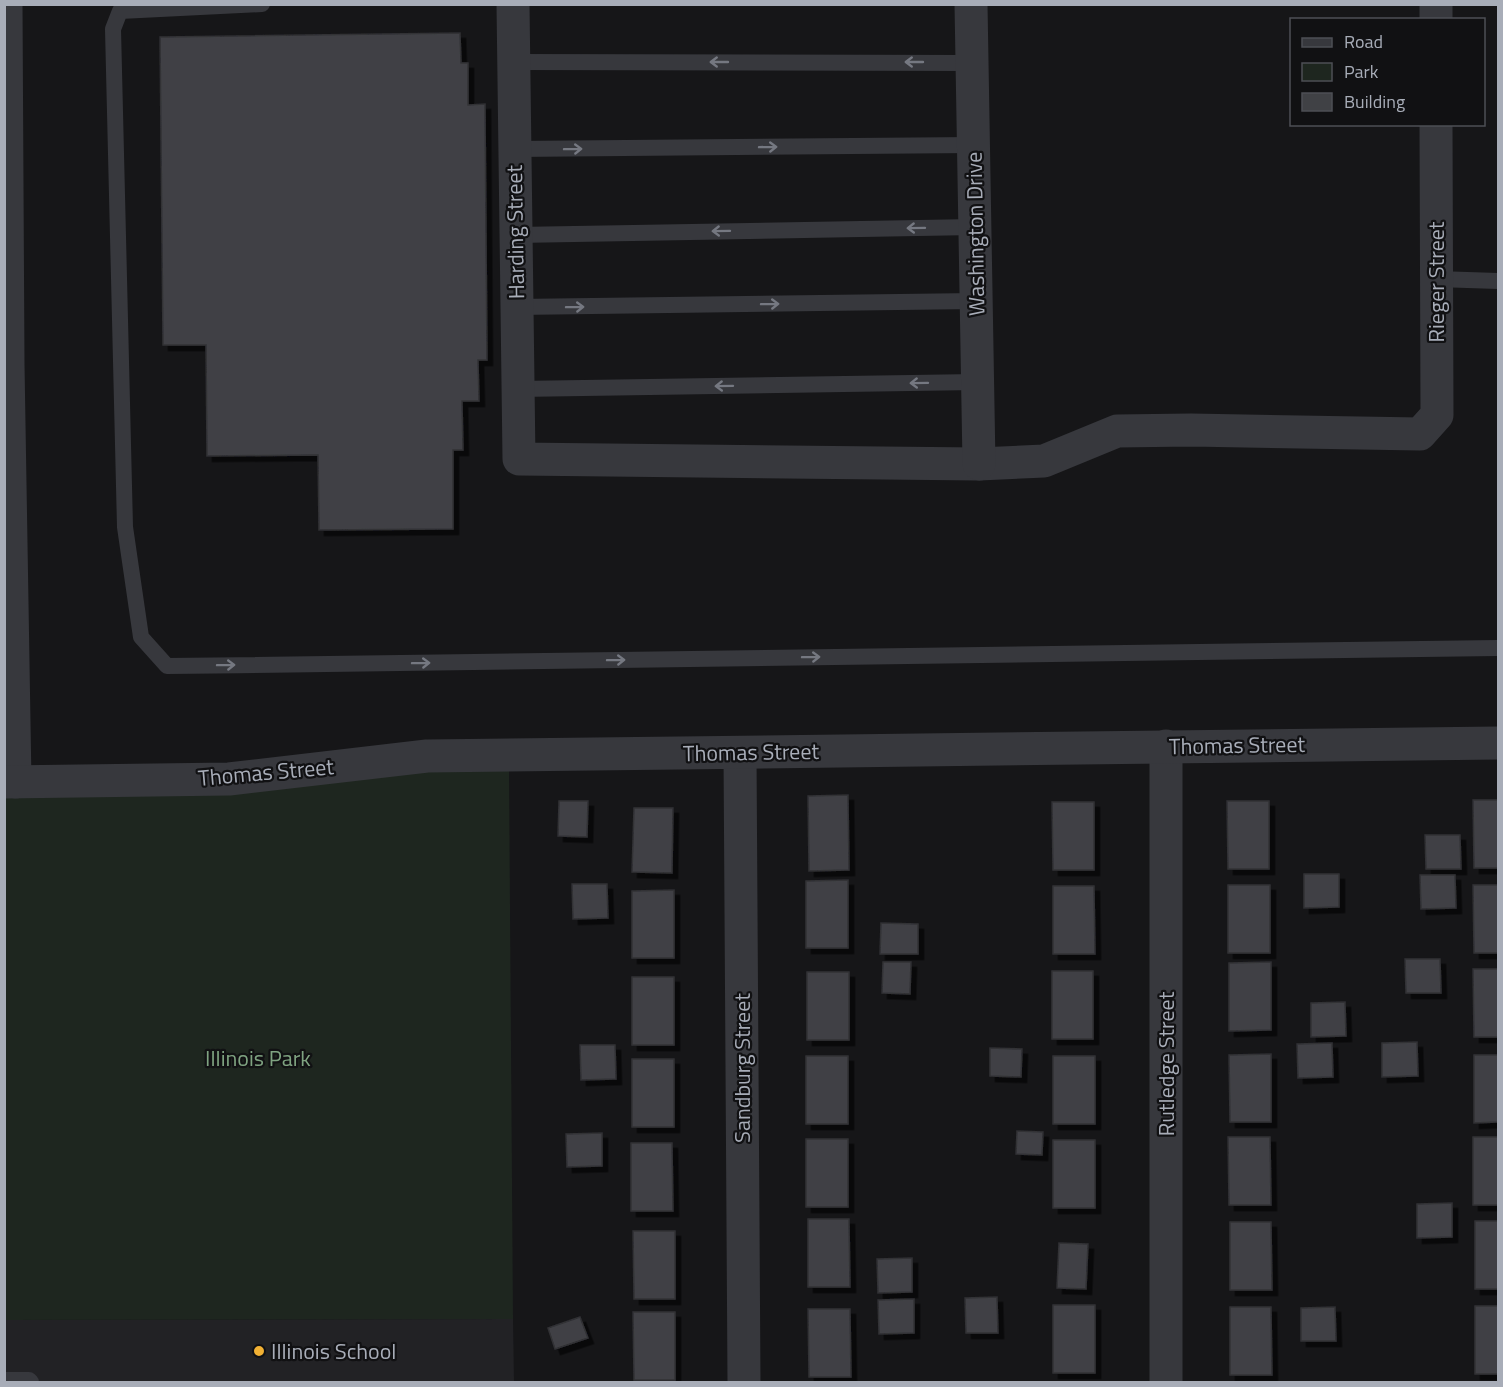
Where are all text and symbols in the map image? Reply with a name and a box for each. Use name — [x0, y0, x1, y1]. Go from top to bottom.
legend — [1290, 18, 1485, 126]
text: Road — [1344, 28, 1383, 55]
one-way arrow — [709, 56, 729, 68]
one-way arrow — [904, 56, 924, 68]
text: Park — [1344, 58, 1379, 85]
text: Building — [1344, 88, 1405, 115]
one-way arrow — [757, 141, 777, 153]
one-way arrow — [562, 143, 582, 155]
street label: Washington Drive — [957, 152, 993, 316]
street label: Harding Street — [497, 164, 533, 299]
street label: Rieger Street — [1419, 221, 1453, 343]
one-way arrow — [907, 222, 927, 234]
one-way arrow — [712, 226, 732, 237]
one-way arrow — [759, 298, 779, 310]
one-way arrow — [564, 301, 584, 312]
one-way arrow — [909, 377, 929, 389]
one-way arrow — [714, 380, 734, 392]
one-way arrow — [800, 651, 820, 663]
one-way arrow — [605, 654, 625, 666]
one-way arrow — [410, 657, 430, 669]
one-way arrow — [215, 659, 235, 671]
street label: Thomas Street — [1169, 727, 1306, 763]
street label: Thomas Street — [683, 734, 820, 770]
street label: Thomas Street — [197, 749, 336, 795]
street label: Rutledge Street — [1149, 991, 1183, 1136]
street label: Sandburg Street — [725, 993, 759, 1143]
park label: Illinois Park — [205, 1041, 311, 1075]
place label: Illinois School — [271, 1334, 396, 1368]
marker: Illinois School — [252, 1344, 266, 1358]

